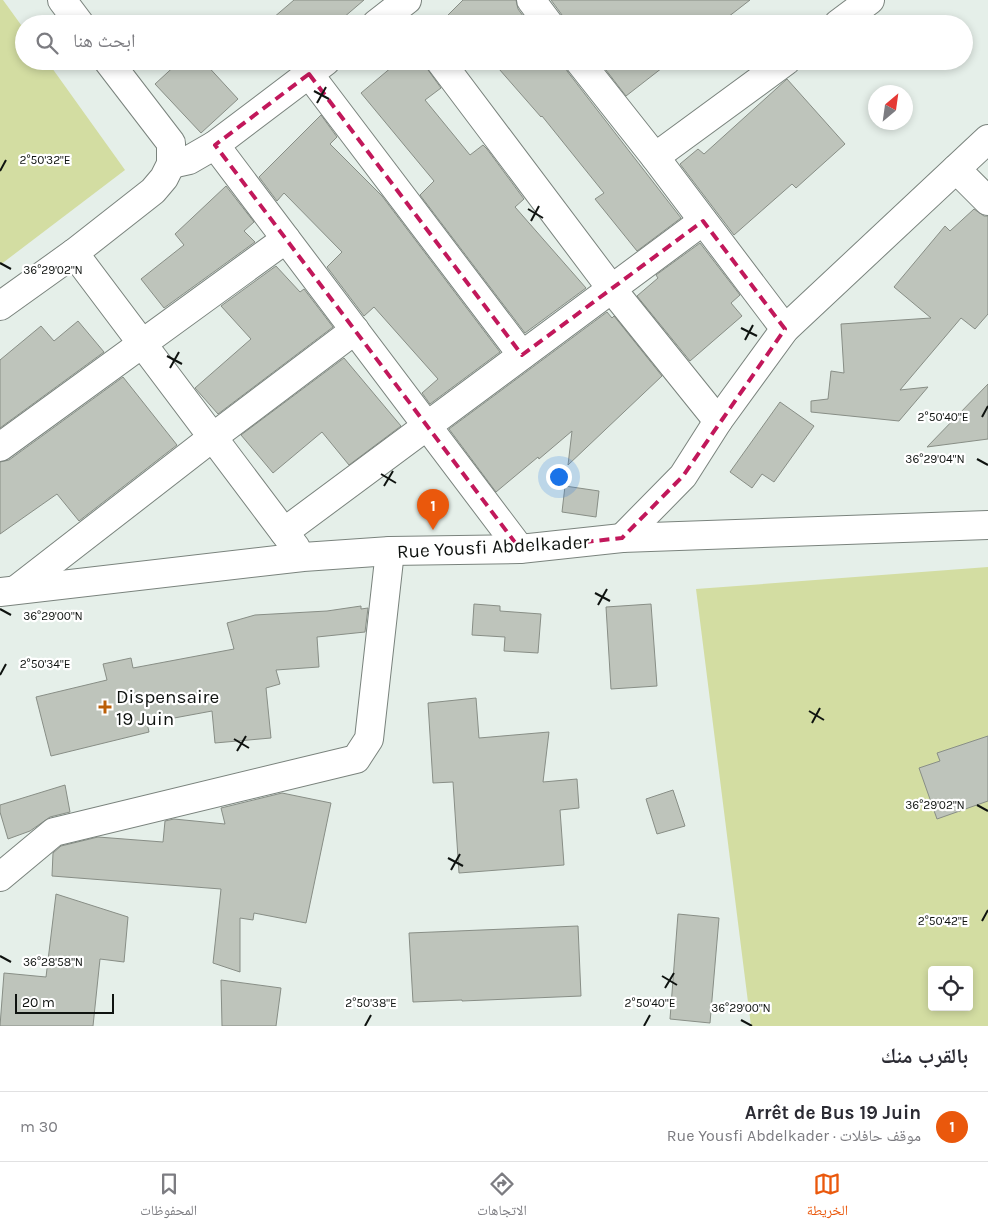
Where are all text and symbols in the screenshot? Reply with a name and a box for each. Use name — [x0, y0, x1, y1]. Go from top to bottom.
search box — [15, 15, 973, 70]
icon: search — [33, 29, 61, 57]
text: ابحث هنا — [73, 30, 135, 52]
north arrow — [868, 85, 913, 130]
text: 2°50'32"E — [19, 153, 71, 167]
text: 36°29'02"N — [23, 263, 83, 277]
text: 2°50'40"E — [918, 410, 968, 424]
text: 36°29'04"N — [905, 452, 965, 466]
your location — [546, 464, 572, 490]
pin: 1 — [417, 489, 449, 530]
street label: Rue Yousfi Abdelkader — [396, 531, 590, 563]
text: 36°29'00"N — [23, 609, 83, 623]
text: 2°50'34"E — [20, 657, 70, 671]
place label: Dispensaire 19 Juin — [116, 686, 219, 730]
marker: Dispensaire 19 Juin — [98, 700, 112, 714]
text: 36°29'02"N — [905, 798, 965, 812]
text: 2°50'42"E — [918, 914, 968, 928]
text: 36°28'58"N — [23, 955, 83, 969]
map controls — [928, 966, 973, 1011]
button: locate — [928, 966, 973, 1011]
scale bar — [15, 991, 114, 1014]
text: 20 m — [22, 994, 55, 1011]
text: 2°50'38"E — [345, 996, 397, 1010]
text: 2°50'40"E — [625, 996, 675, 1010]
text: 36°29'00"N — [711, 1001, 771, 1015]
text: بالقرب منك — [881, 1044, 968, 1068]
text: Arrêt de Bus 19 Juin — [745, 1102, 921, 1124]
text: 30 m — [20, 1117, 58, 1136]
text: 1 — [949, 1117, 955, 1136]
text: موقف حافلات · Rue Yousfi Abdelkader — [667, 1126, 921, 1145]
tab: المحفوظات — [140, 1170, 197, 1224]
tab: الاتجاهات — [477, 1170, 527, 1224]
tab: الخريطة — [807, 1170, 848, 1224]

